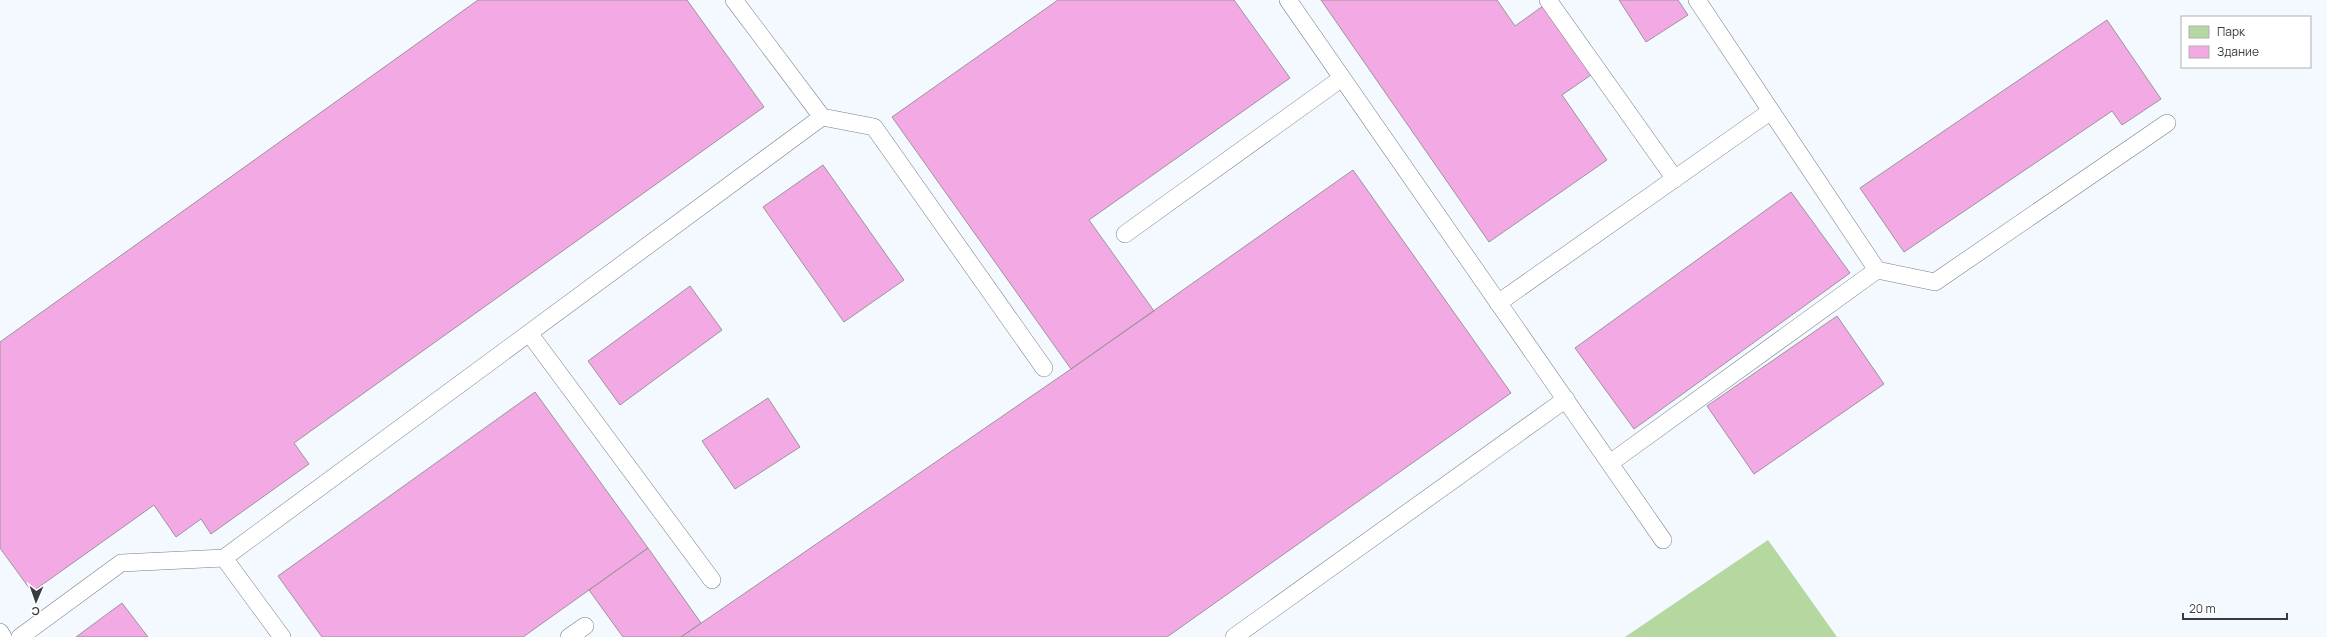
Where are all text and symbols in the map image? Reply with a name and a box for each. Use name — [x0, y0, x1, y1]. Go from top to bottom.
legend — [2181, 16, 2311, 68]
text: Парк — [2217, 23, 2246, 40]
text: Здание — [2217, 43, 2259, 60]
north arrow — [16, 581, 56, 621]
scale bar — [2183, 595, 2287, 621]
text: 20 m — [2189, 600, 2216, 617]
text: С — [31, 604, 40, 619]

